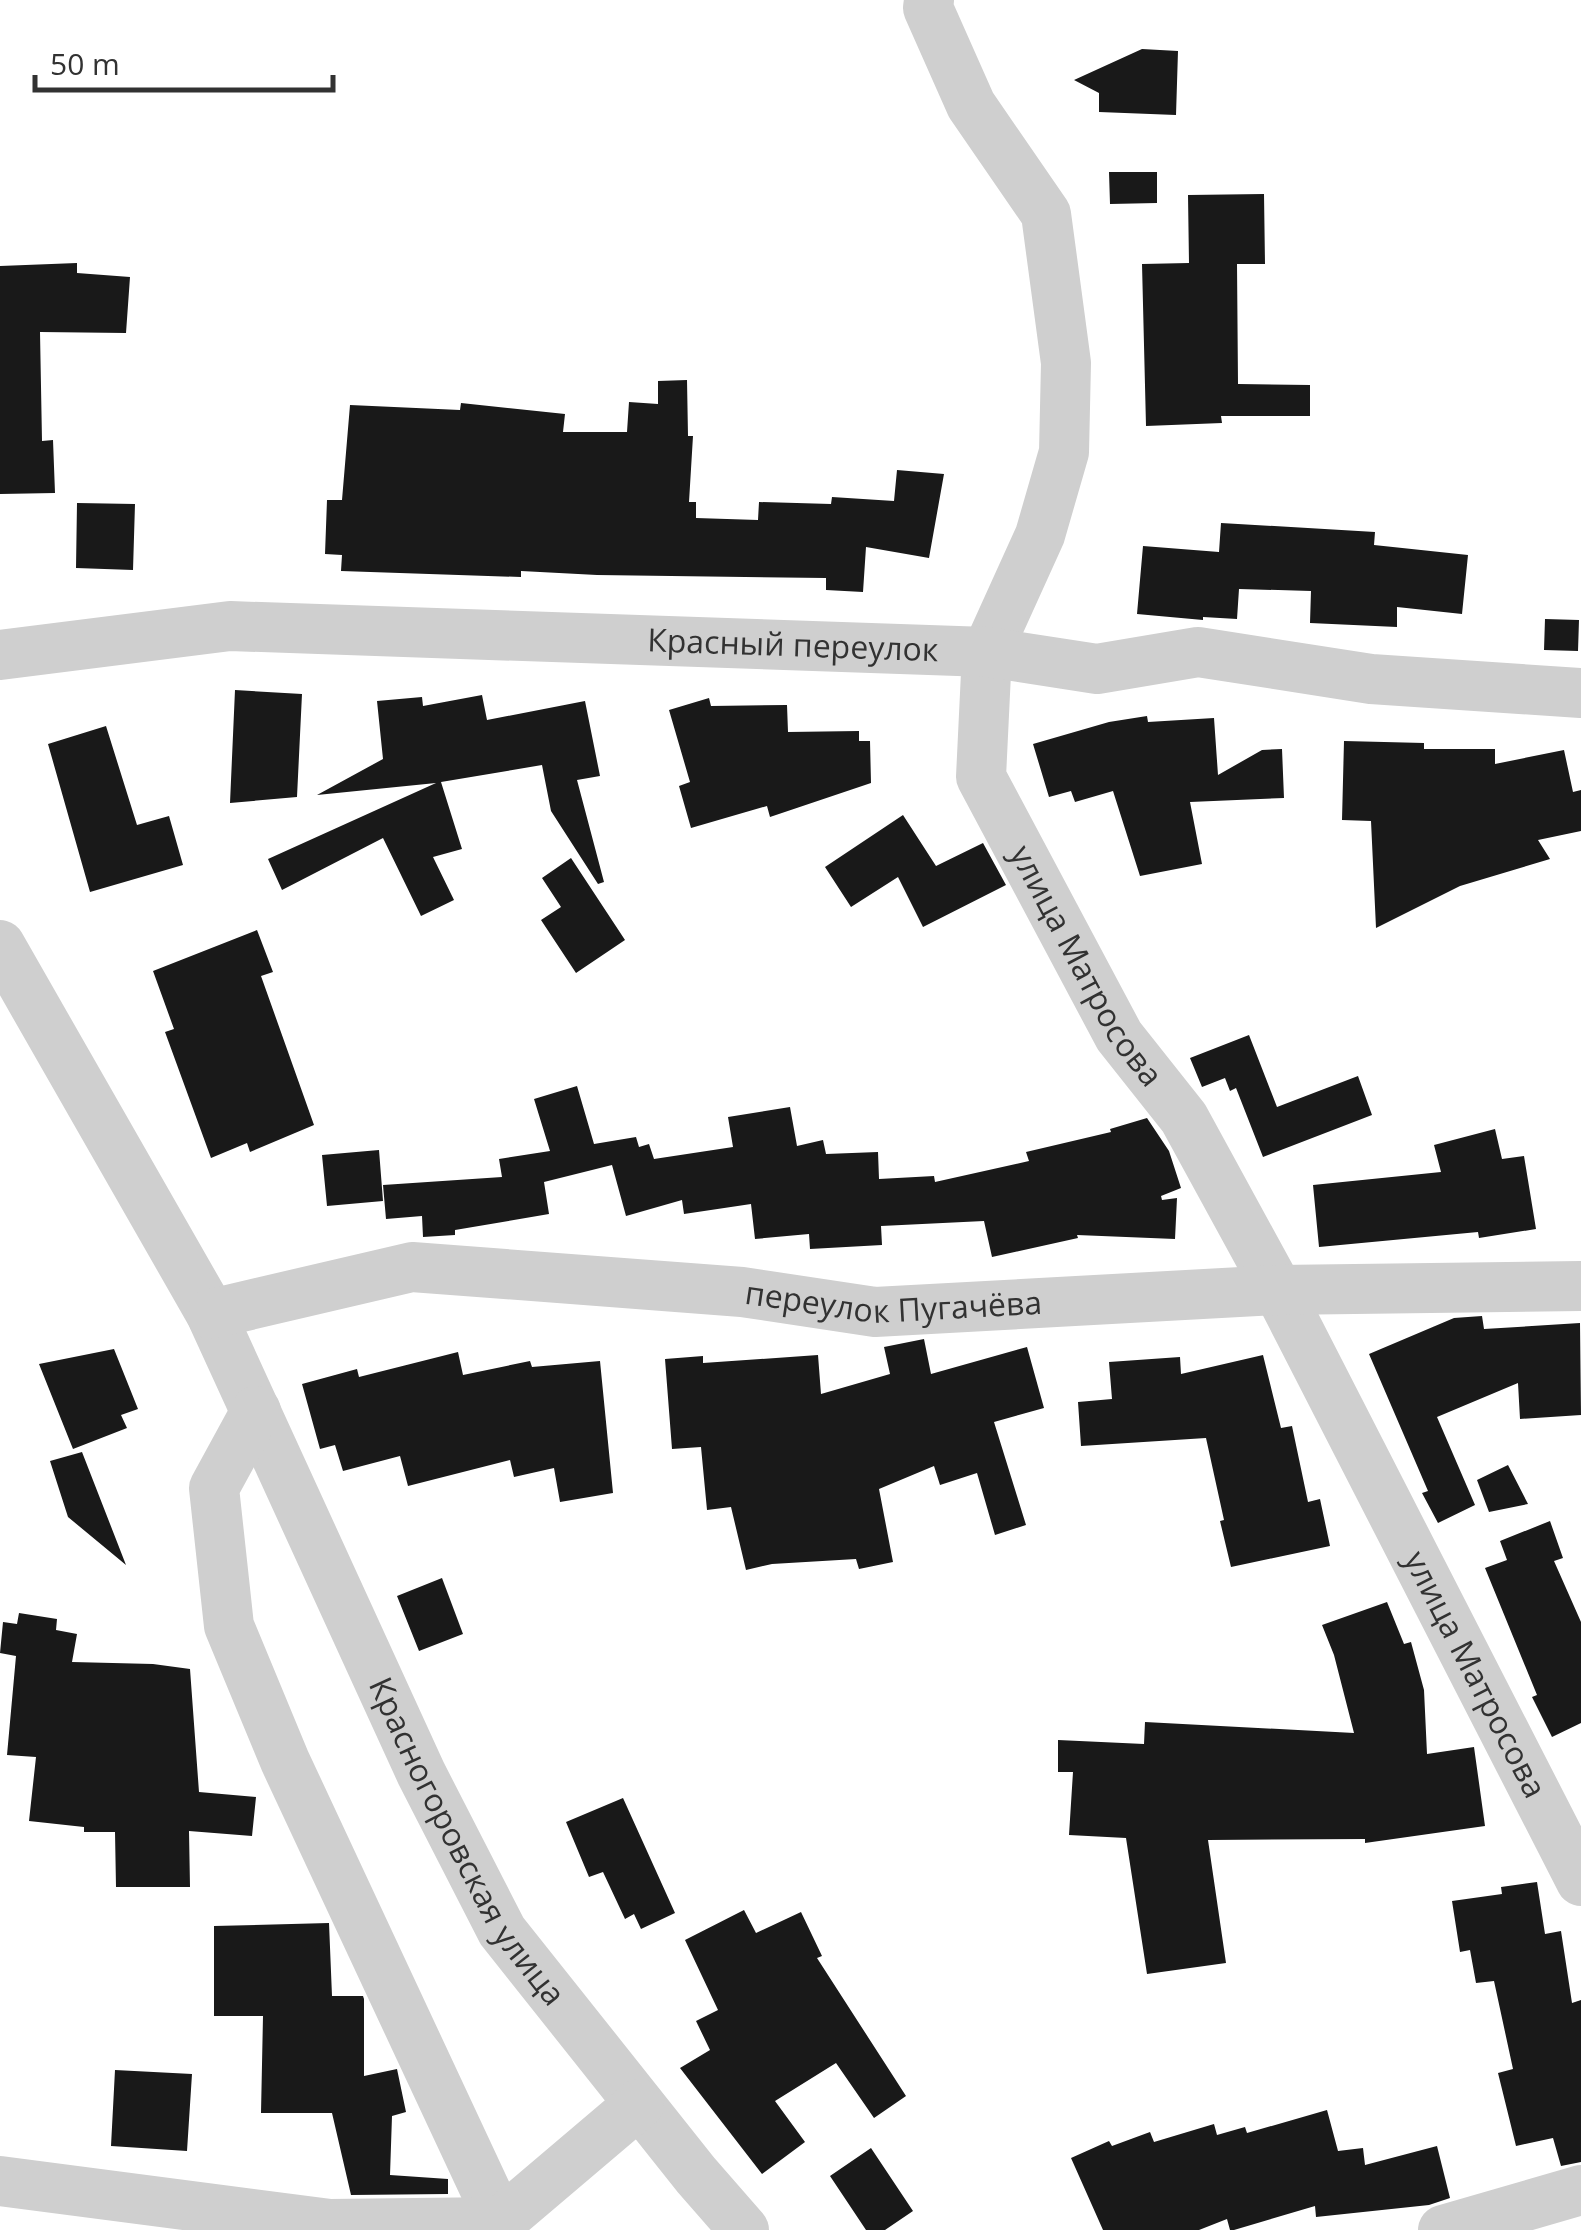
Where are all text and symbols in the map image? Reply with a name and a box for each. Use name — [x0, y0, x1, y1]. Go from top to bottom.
scale bar — [35, 30, 332, 92]
text: 50 m — [50, 43, 120, 84]
street label: Красный переулок — [647, 617, 940, 670]
street label: улица Матросова — [1001, 837, 1173, 1094]
street label: переулок Пугачёва — [742, 1270, 1043, 1332]
street label: улица Матросова — [1395, 1543, 1558, 1805]
street label: Красногоровская улица — [360, 1670, 576, 2014]

